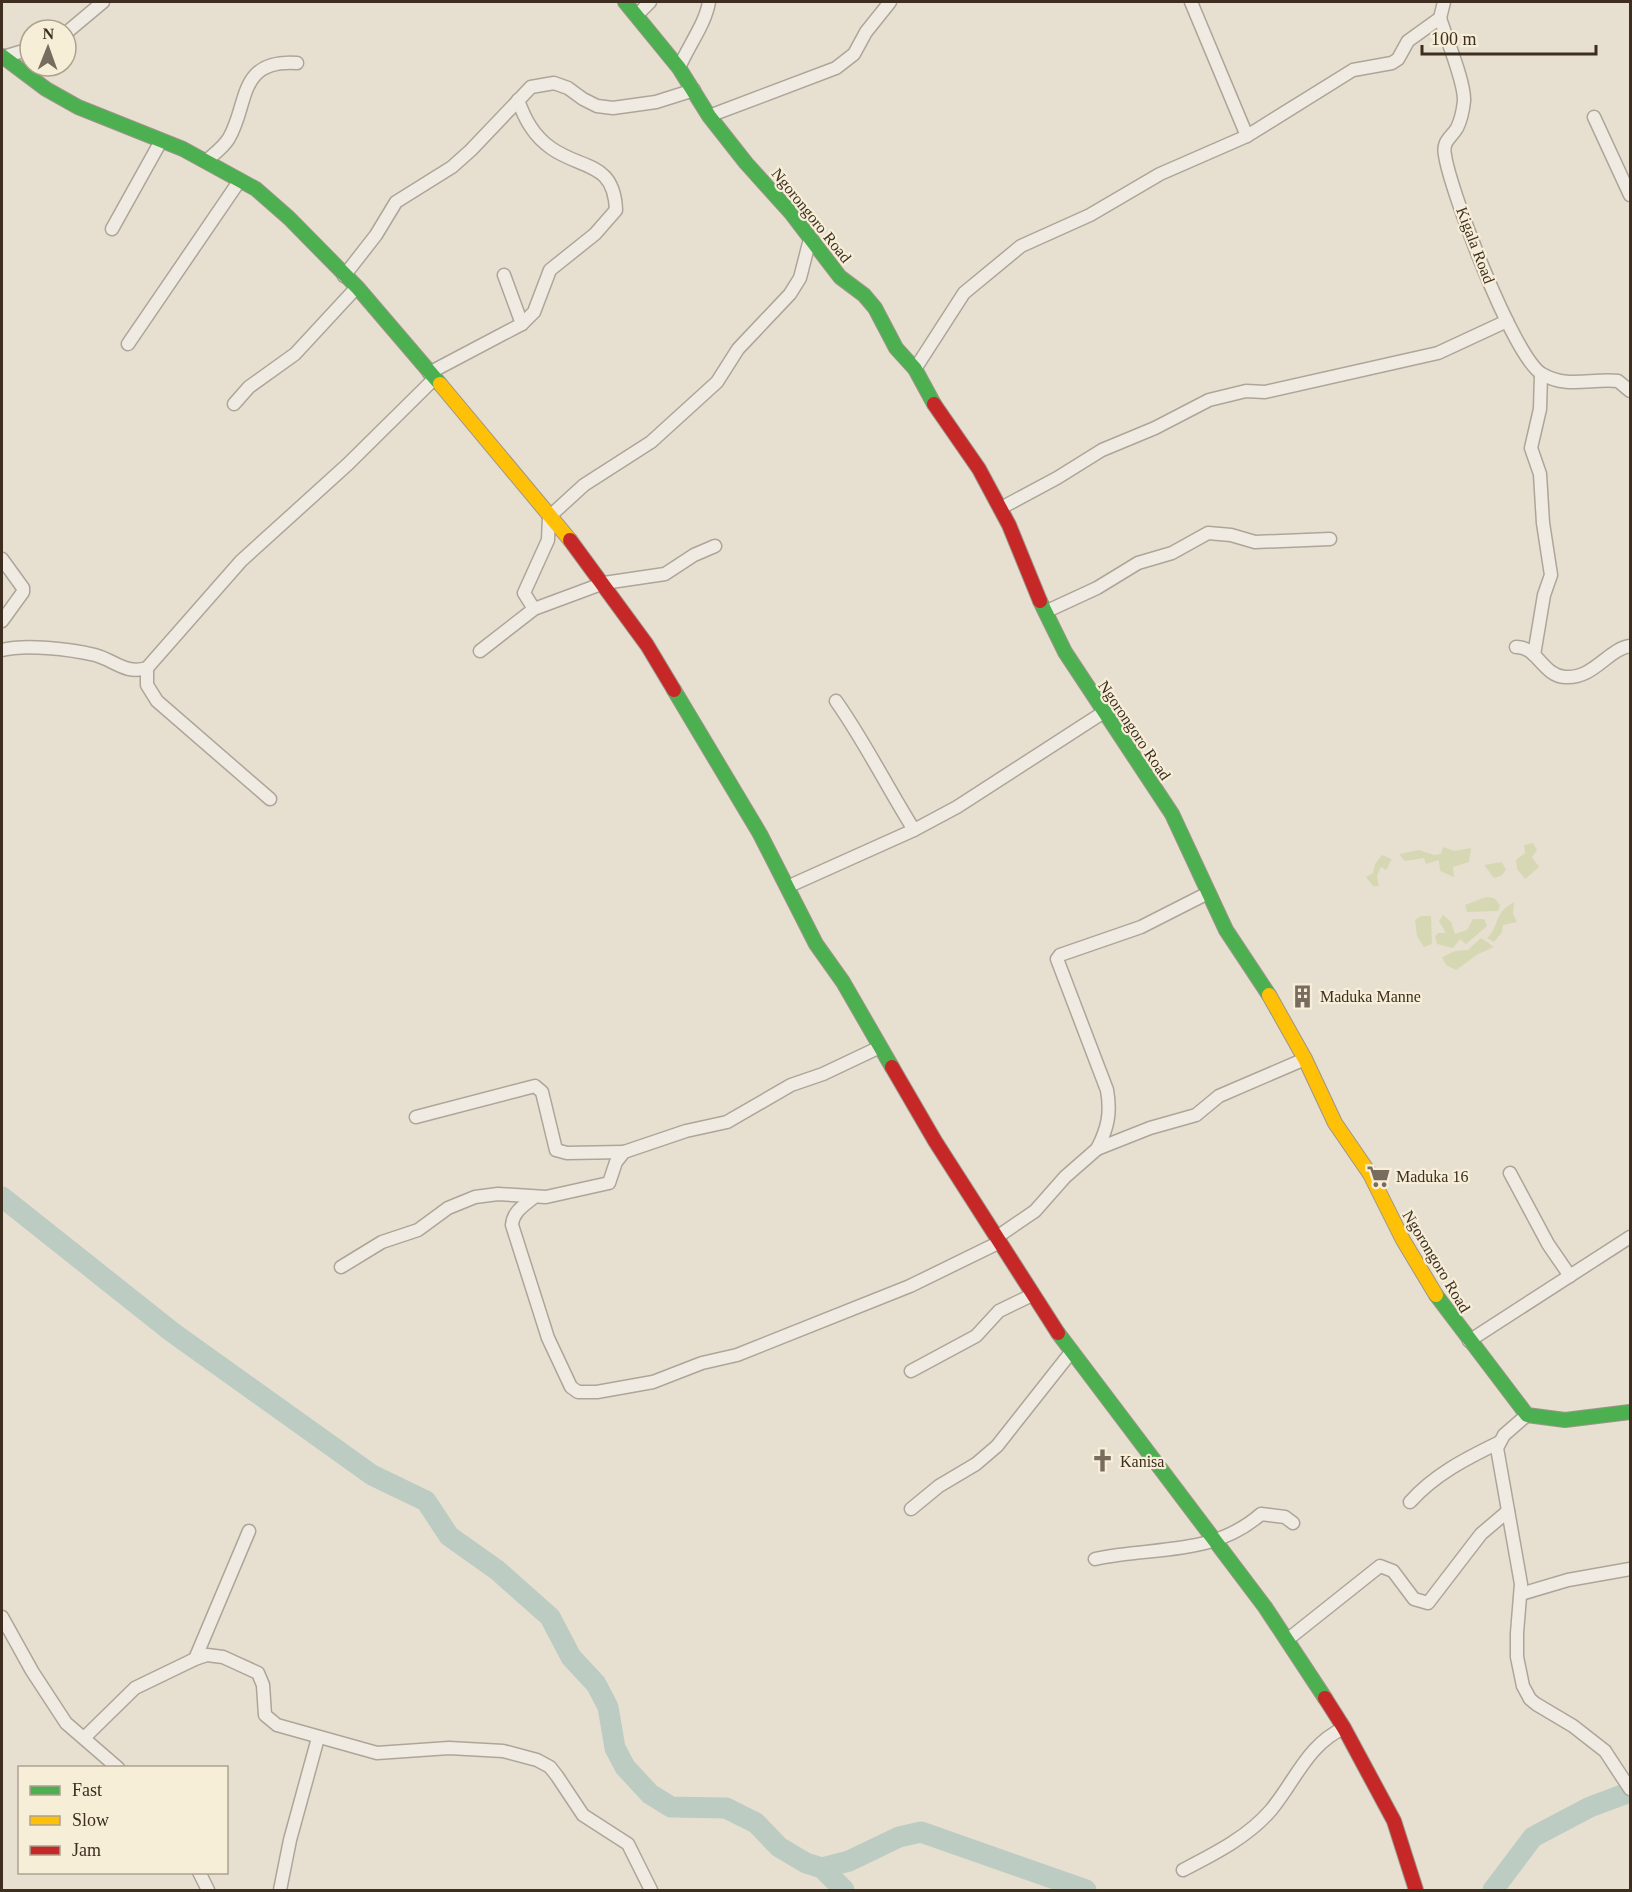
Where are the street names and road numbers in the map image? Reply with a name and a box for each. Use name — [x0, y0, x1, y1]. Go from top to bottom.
street label: Ngorongoro Road — [768, 165, 855, 266]
street label: Kigala Road — [1452, 205, 1498, 286]
street label: Ngorongoro Road — [1094, 677, 1174, 784]
street label: Ngorongoro Road — [1399, 1207, 1474, 1316]

